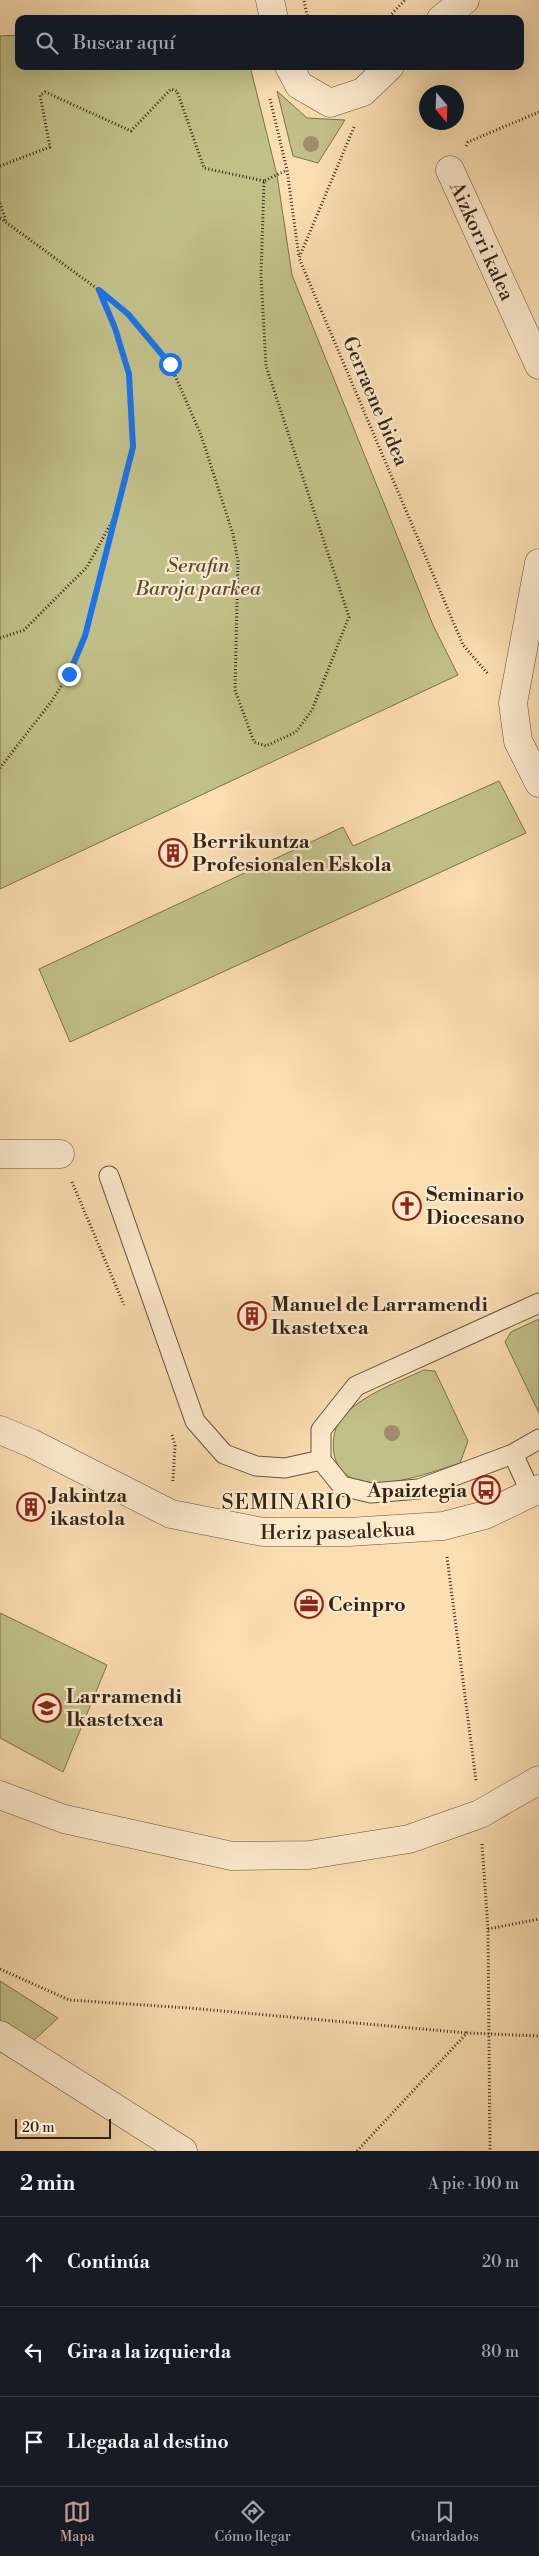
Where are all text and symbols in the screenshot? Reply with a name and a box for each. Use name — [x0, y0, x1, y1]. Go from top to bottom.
search box — [15, 15, 524, 70]
icon: search — [33, 29, 61, 57]
text: Buscar aquí — [73, 31, 175, 55]
north arrow — [419, 85, 464, 130]
street label: Aizkorri kalea — [443, 177, 519, 306]
street label: Gerraene bidea — [336, 333, 414, 471]
route start — [159, 353, 182, 376]
park label: Serafin Baroja parkea — [134, 554, 262, 602]
route end — [58, 663, 81, 686]
place label: Berrikuntza Profesionalen Eskola — [192, 830, 392, 878]
building icon: Berrikuntza Profesionalen Eskola — [158, 838, 188, 868]
place label: Seminario Diocesano — [426, 1183, 525, 1231]
church icon: Seminario Diocesano — [392, 1191, 422, 1221]
place label: Manuel de Larramendi Ikastetxea — [271, 1293, 488, 1341]
building icon: Manuel de Larramendi Ikastetxea — [237, 1301, 267, 1331]
bus stop icon: Apaiztegia — [471, 1475, 501, 1505]
place label: Apaiztegia — [366, 1479, 467, 1504]
place label: Jakintza ikastola — [47, 1484, 127, 1532]
district label: SEMINARIO — [222, 1490, 352, 1516]
building icon: Jakintza ikastola — [16, 1492, 46, 1522]
street label: Heriz pasealekua — [260, 1517, 417, 1546]
office icon: Ceinpro — [294, 1589, 324, 1619]
place label: Ceinpro — [328, 1593, 406, 1618]
place label: Larramendi Ikastetxea — [66, 1685, 182, 1733]
school or university icon: Larramendi Ikastetxea — [32, 1693, 62, 1723]
scale bar — [15, 2116, 111, 2139]
text: 20 m — [22, 2119, 54, 2137]
text: 2 min — [20, 2171, 75, 2197]
text: A pie · 100 m — [428, 2174, 519, 2194]
icon: ahead — [20, 2248, 48, 2276]
text: Continúa — [67, 2250, 150, 2274]
text: 20 m — [482, 2252, 519, 2272]
icon: left — [20, 2338, 48, 2366]
text: Gira a la izquierda — [67, 2340, 231, 2364]
text: 80 m — [481, 2342, 519, 2362]
icon: arrive — [20, 2428, 48, 2456]
text: Llegada al destino — [67, 2430, 229, 2454]
tab: Mapa — [60, 2498, 95, 2546]
tab: Cómo llegar — [215, 2498, 291, 2546]
tab: Guardados — [411, 2498, 479, 2546]

